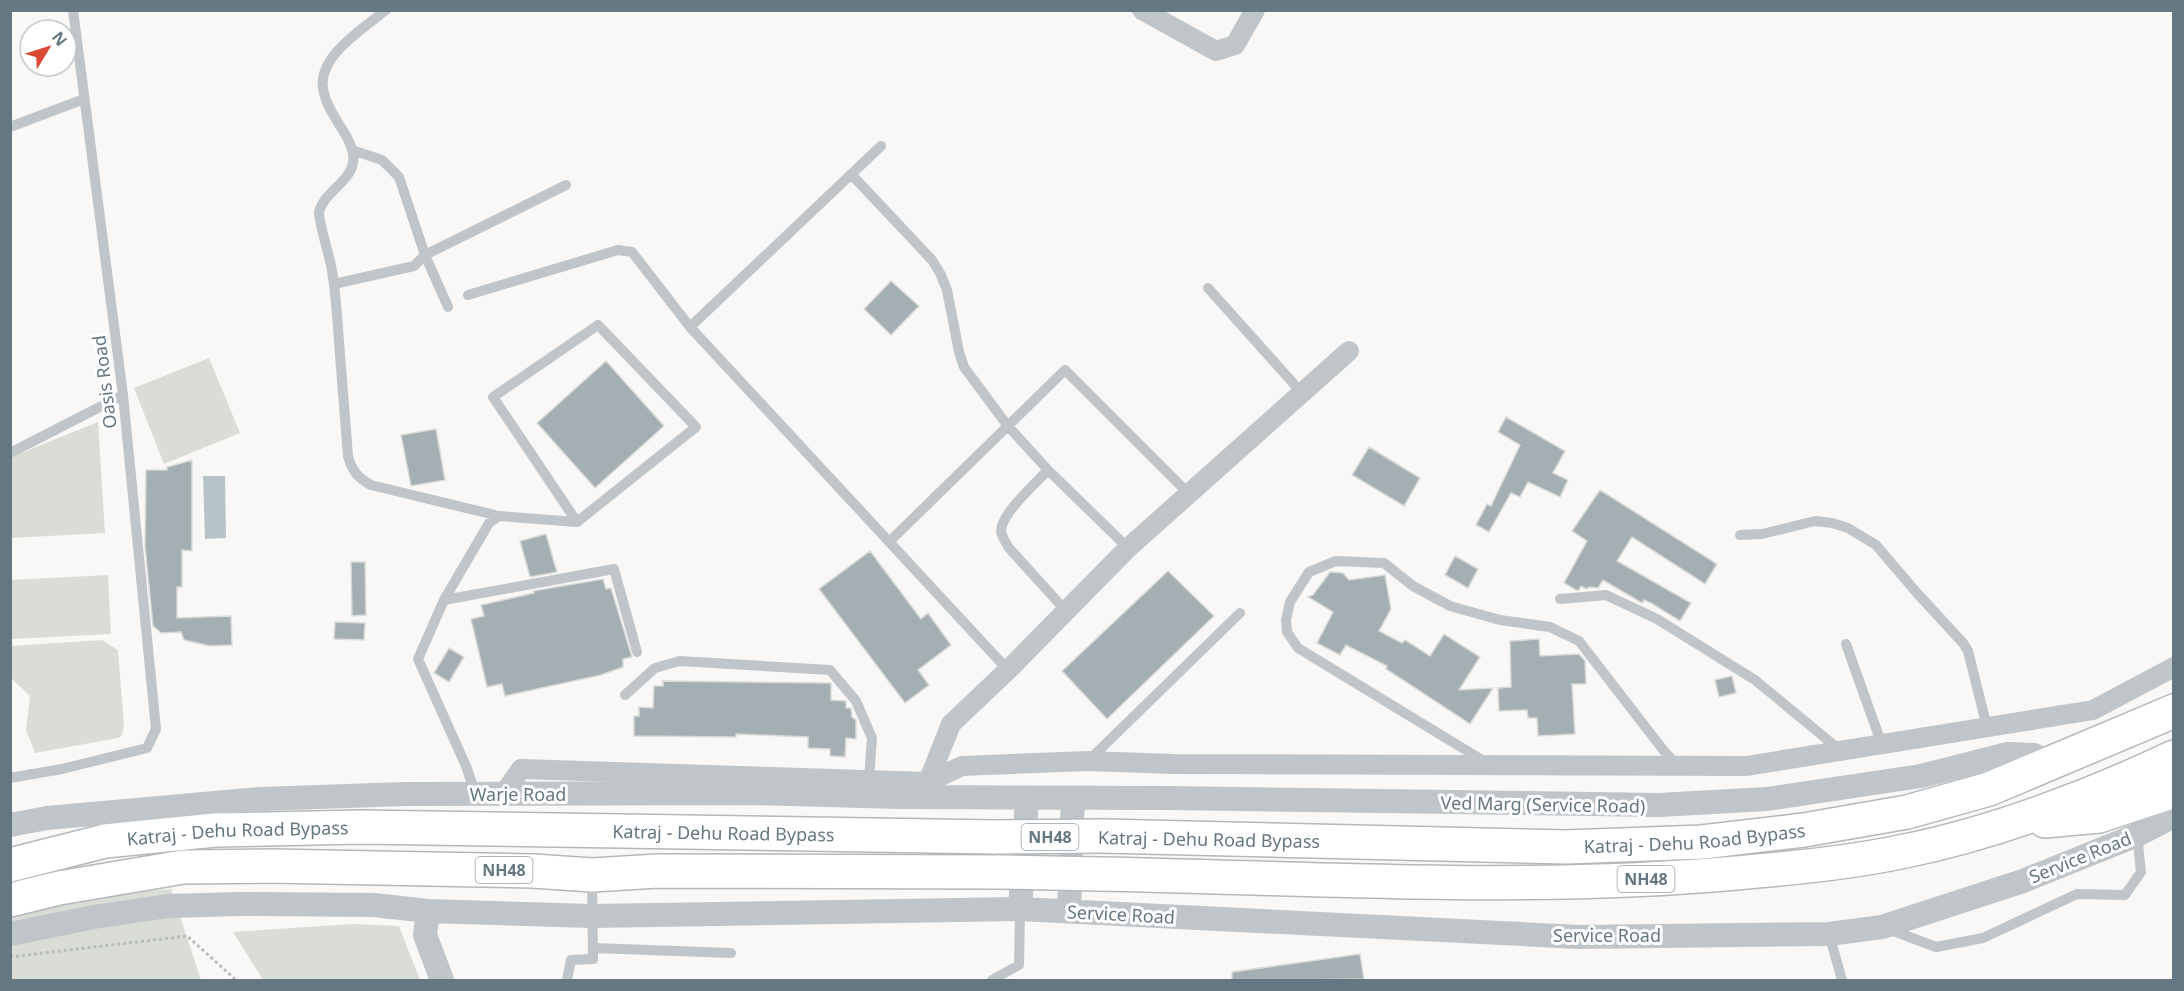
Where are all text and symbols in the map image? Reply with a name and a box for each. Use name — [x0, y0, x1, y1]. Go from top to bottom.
north arrow — [18, 18, 78, 78]
text: N — [47, 27, 72, 51]
street label: Oasis Road — [86, 334, 122, 430]
street label: Warje Road — [470, 782, 566, 806]
street label: Ved Marg (Service Road) — [1441, 790, 1645, 818]
street label: Katraj - Dehu Road Bypass — [126, 815, 349, 851]
street label: Katraj - Dehu Road Bypass — [1583, 818, 1807, 858]
street label: Katraj - Dehu Road Bypass — [612, 819, 835, 846]
road number: NH48 — [1022, 824, 1078, 850]
street label: Katraj - Dehu Road Bypass — [1098, 825, 1320, 853]
street label: Service Road — [2025, 826, 2135, 888]
road number: NH48 — [476, 857, 532, 883]
road number: NH48 — [1618, 866, 1674, 892]
street label: Service Road — [1066, 899, 1176, 929]
street label: Service Road — [1553, 923, 1661, 947]

